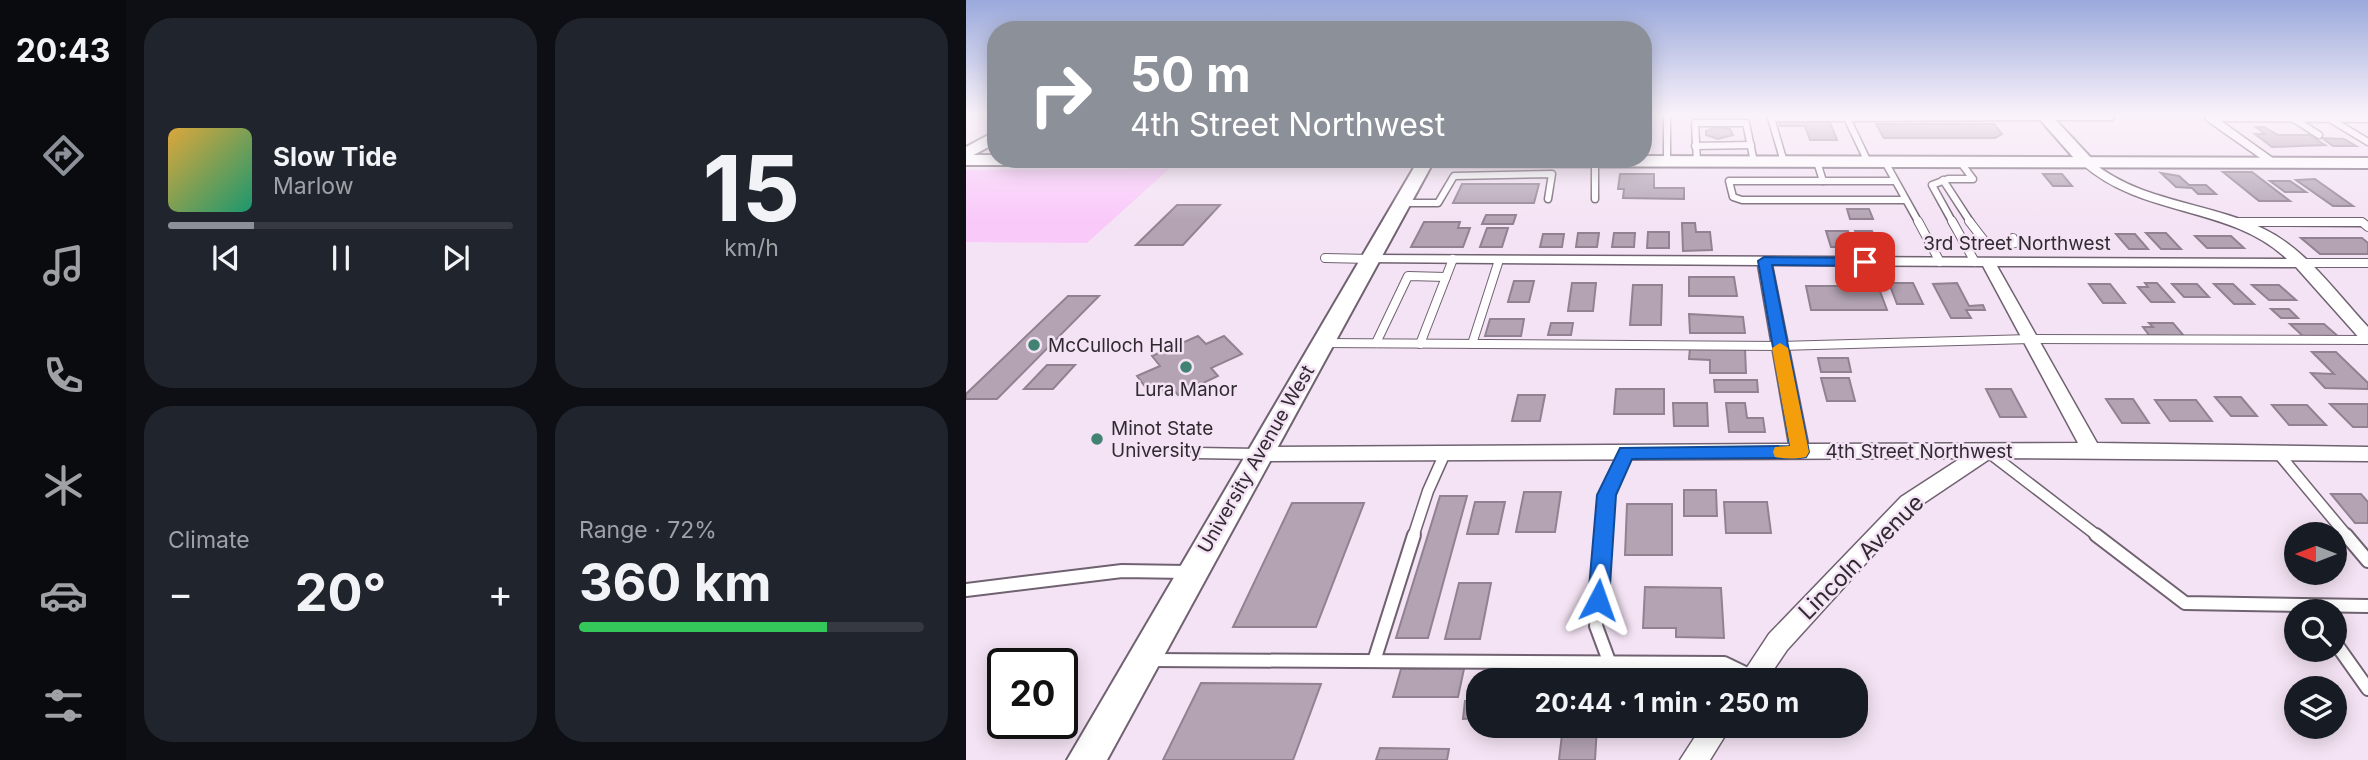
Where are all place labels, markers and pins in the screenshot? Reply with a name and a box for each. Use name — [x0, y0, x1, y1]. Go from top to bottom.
pin — [1835, 232, 1895, 292]
place label: McCulloch Hall — [1048, 334, 1183, 357]
marker: McCulloch Hall — [1026, 337, 1042, 353]
marker: Lura Manor — [1178, 359, 1194, 375]
place label: Lura Manor — [1135, 378, 1237, 401]
place label: Minot State University — [1111, 417, 1213, 462]
marker: Minot State University — [1089, 431, 1105, 447]

